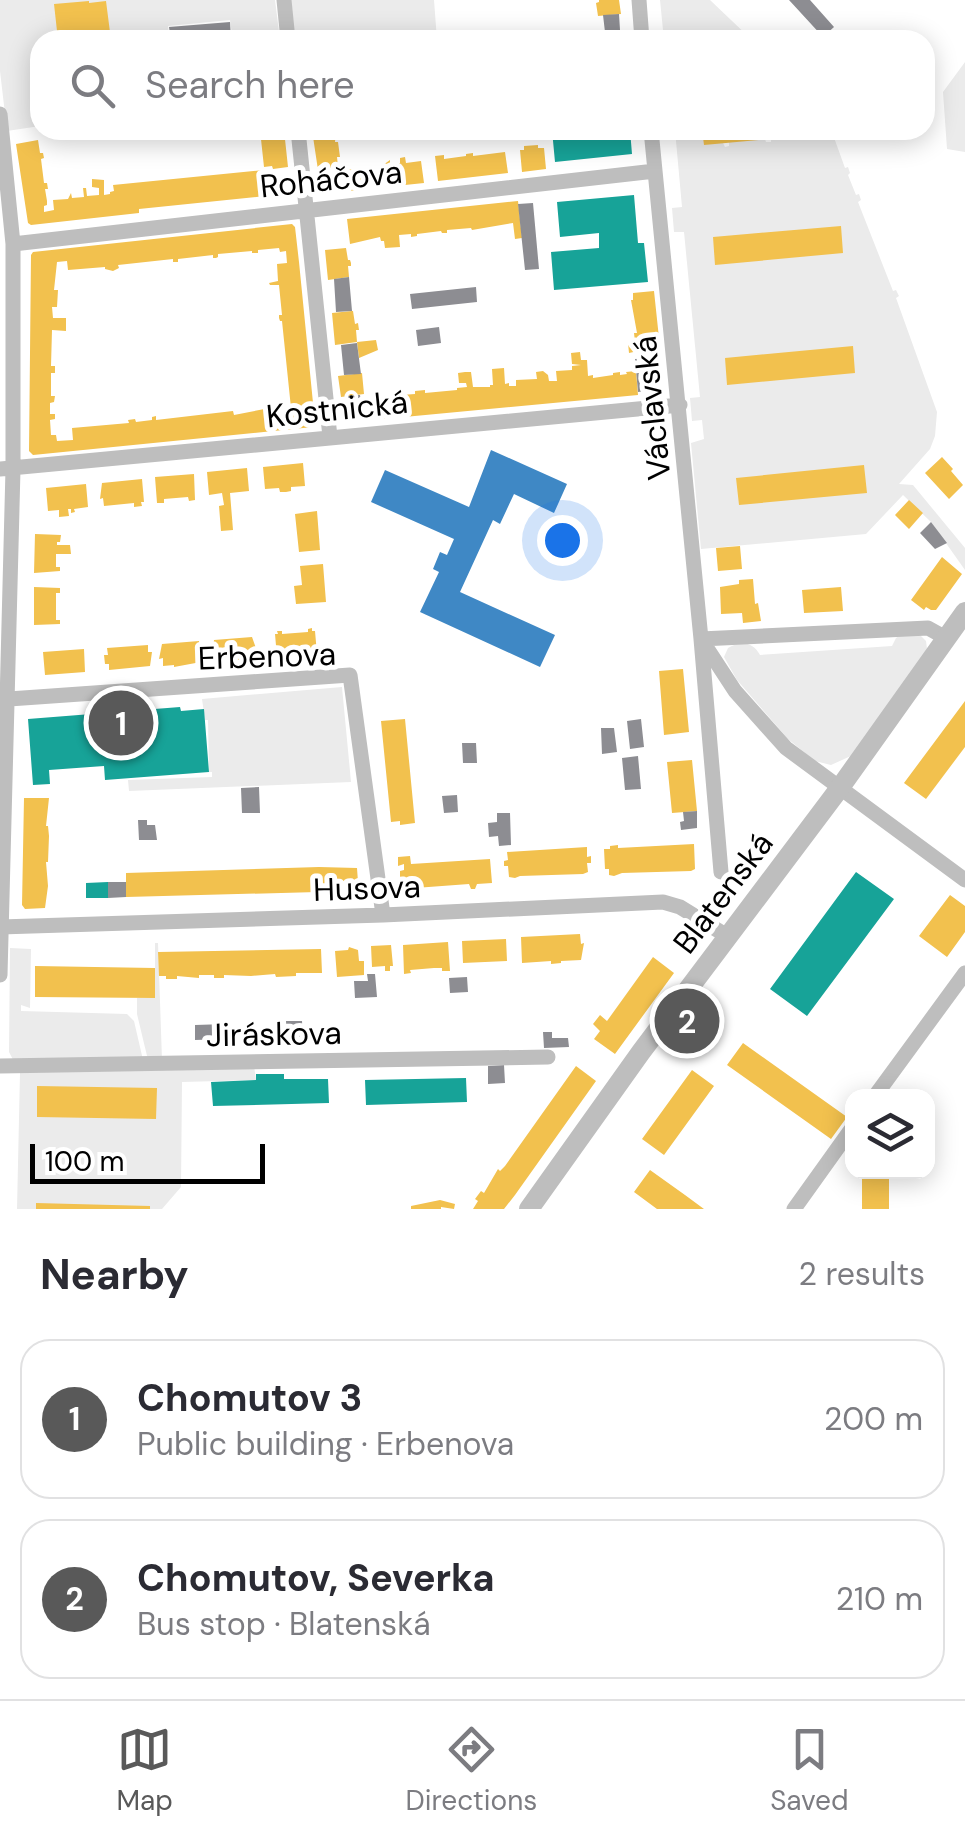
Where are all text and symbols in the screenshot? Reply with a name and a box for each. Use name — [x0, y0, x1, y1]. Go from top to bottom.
search box — [30, 30, 935, 140]
icon: search — [65, 58, 120, 113]
text: Search here — [145, 60, 355, 110]
street label: Roháčova — [258, 151, 404, 207]
street label: Václavská — [624, 334, 680, 482]
street label: Kostnická — [264, 381, 410, 437]
your location — [537, 515, 588, 566]
street label: Erbenova — [197, 633, 337, 679]
pin: 1 — [88, 686, 154, 760]
street label: Blatenská — [664, 824, 782, 962]
street label: Husova — [312, 865, 422, 911]
pin: 2 — [654, 984, 720, 1058]
street label: Jiráskova — [206, 1012, 342, 1056]
map controls — [845, 1089, 935, 1179]
button: layers — [845, 1089, 935, 1179]
scale bar — [30, 1139, 265, 1184]
text: 100 m — [45, 1143, 124, 1180]
text: Nearby — [40, 1247, 189, 1302]
text: 2 results — [799, 1253, 925, 1295]
text: Chomutov 3 — [137, 1373, 362, 1423]
text: 1 — [69, 1398, 80, 1440]
text: 200 m — [824, 1398, 923, 1440]
text: Public building · Erbenova — [137, 1423, 514, 1465]
text: Chomutov, Severka — [137, 1553, 495, 1603]
text: 2 — [65, 1578, 84, 1620]
text: 210 m — [836, 1578, 923, 1620]
text: Bus stop · Blatenská — [137, 1603, 431, 1645]
tab: Map — [116, 1722, 173, 1819]
tab: Directions — [406, 1722, 537, 1819]
tab: Saved — [770, 1722, 849, 1819]

